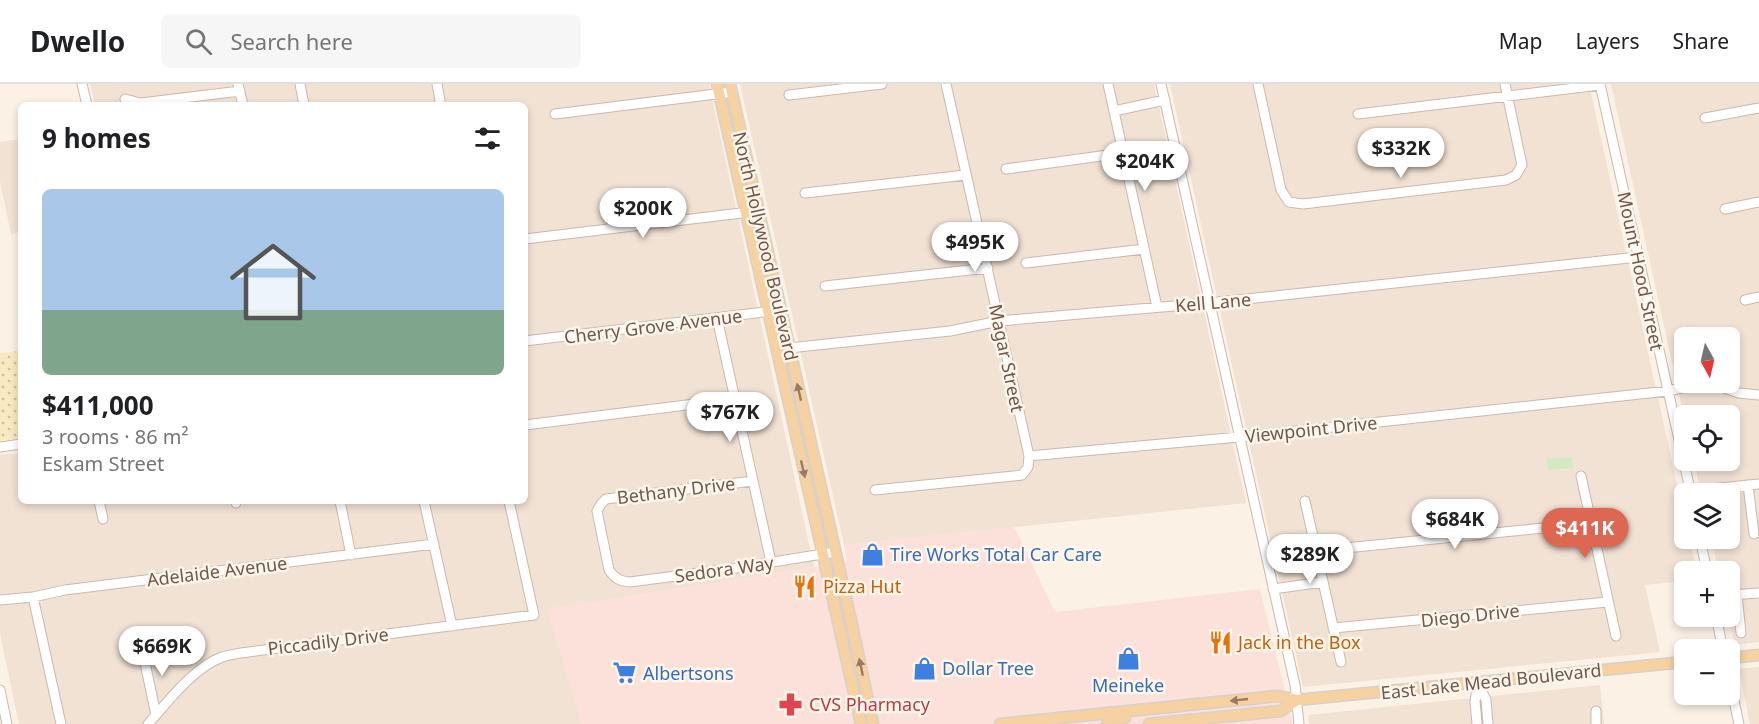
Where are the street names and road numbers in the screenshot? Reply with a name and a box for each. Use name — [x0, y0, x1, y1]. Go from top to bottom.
street label: North Hollywood Boulevard — [728, 129, 804, 363]
street label: Mount Hood Street — [1612, 189, 1670, 353]
street label: Kell Lane — [1174, 287, 1252, 317]
street label: Magar Street — [984, 302, 1030, 415]
street label: Cherry Grove Avenue — [563, 303, 743, 349]
street label: Viewpoint Drive — [1244, 410, 1378, 448]
street label: Bethany Drive — [615, 471, 737, 509]
street label: Adelaide Avenue — [145, 550, 289, 592]
street label: Sedora Way — [673, 550, 776, 588]
street label: Diego Drive — [1419, 598, 1521, 632]
street label: Piccadily Drive — [266, 622, 390, 660]
street label: East Lake Mead Boulevard — [1379, 657, 1603, 705]

